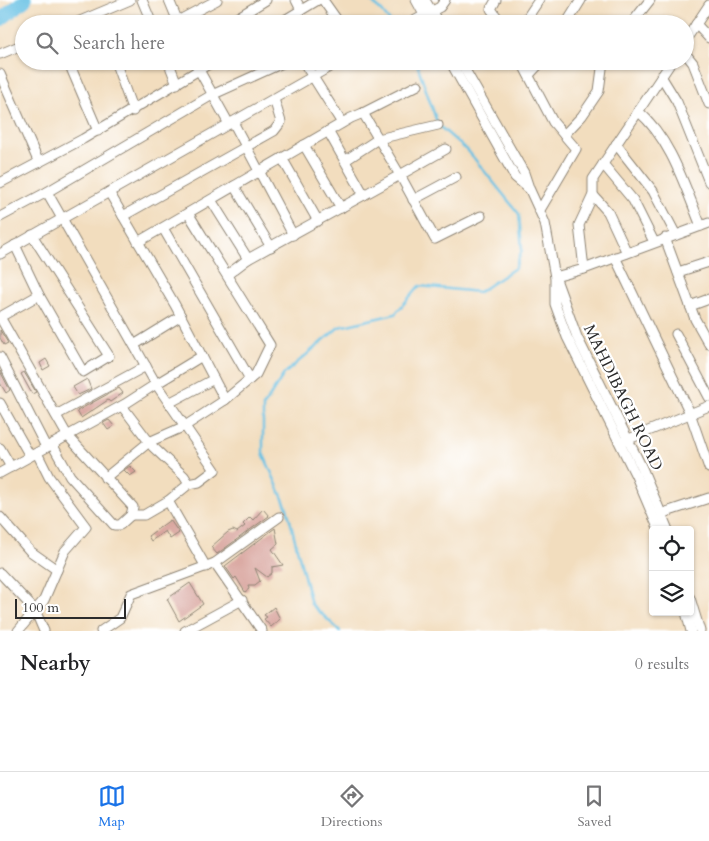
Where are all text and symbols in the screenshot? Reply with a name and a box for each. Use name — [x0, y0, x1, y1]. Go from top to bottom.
search box — [15, 15, 694, 70]
icon: search — [33, 29, 61, 57]
text: Search here — [73, 30, 165, 56]
street label: MAHDIBAGH ROAD — [578, 321, 668, 474]
map controls — [649, 526, 694, 616]
button: locate — [649, 526, 694, 571]
button: layers — [649, 571, 694, 616]
scale bar — [15, 596, 126, 619]
text: 100 m — [22, 598, 59, 617]
text: Nearby — [20, 649, 91, 678]
text: 0 results — [635, 653, 689, 675]
tab: Map — [98, 782, 126, 831]
tab: Directions — [321, 782, 382, 831]
tab: Saved — [577, 782, 611, 831]

